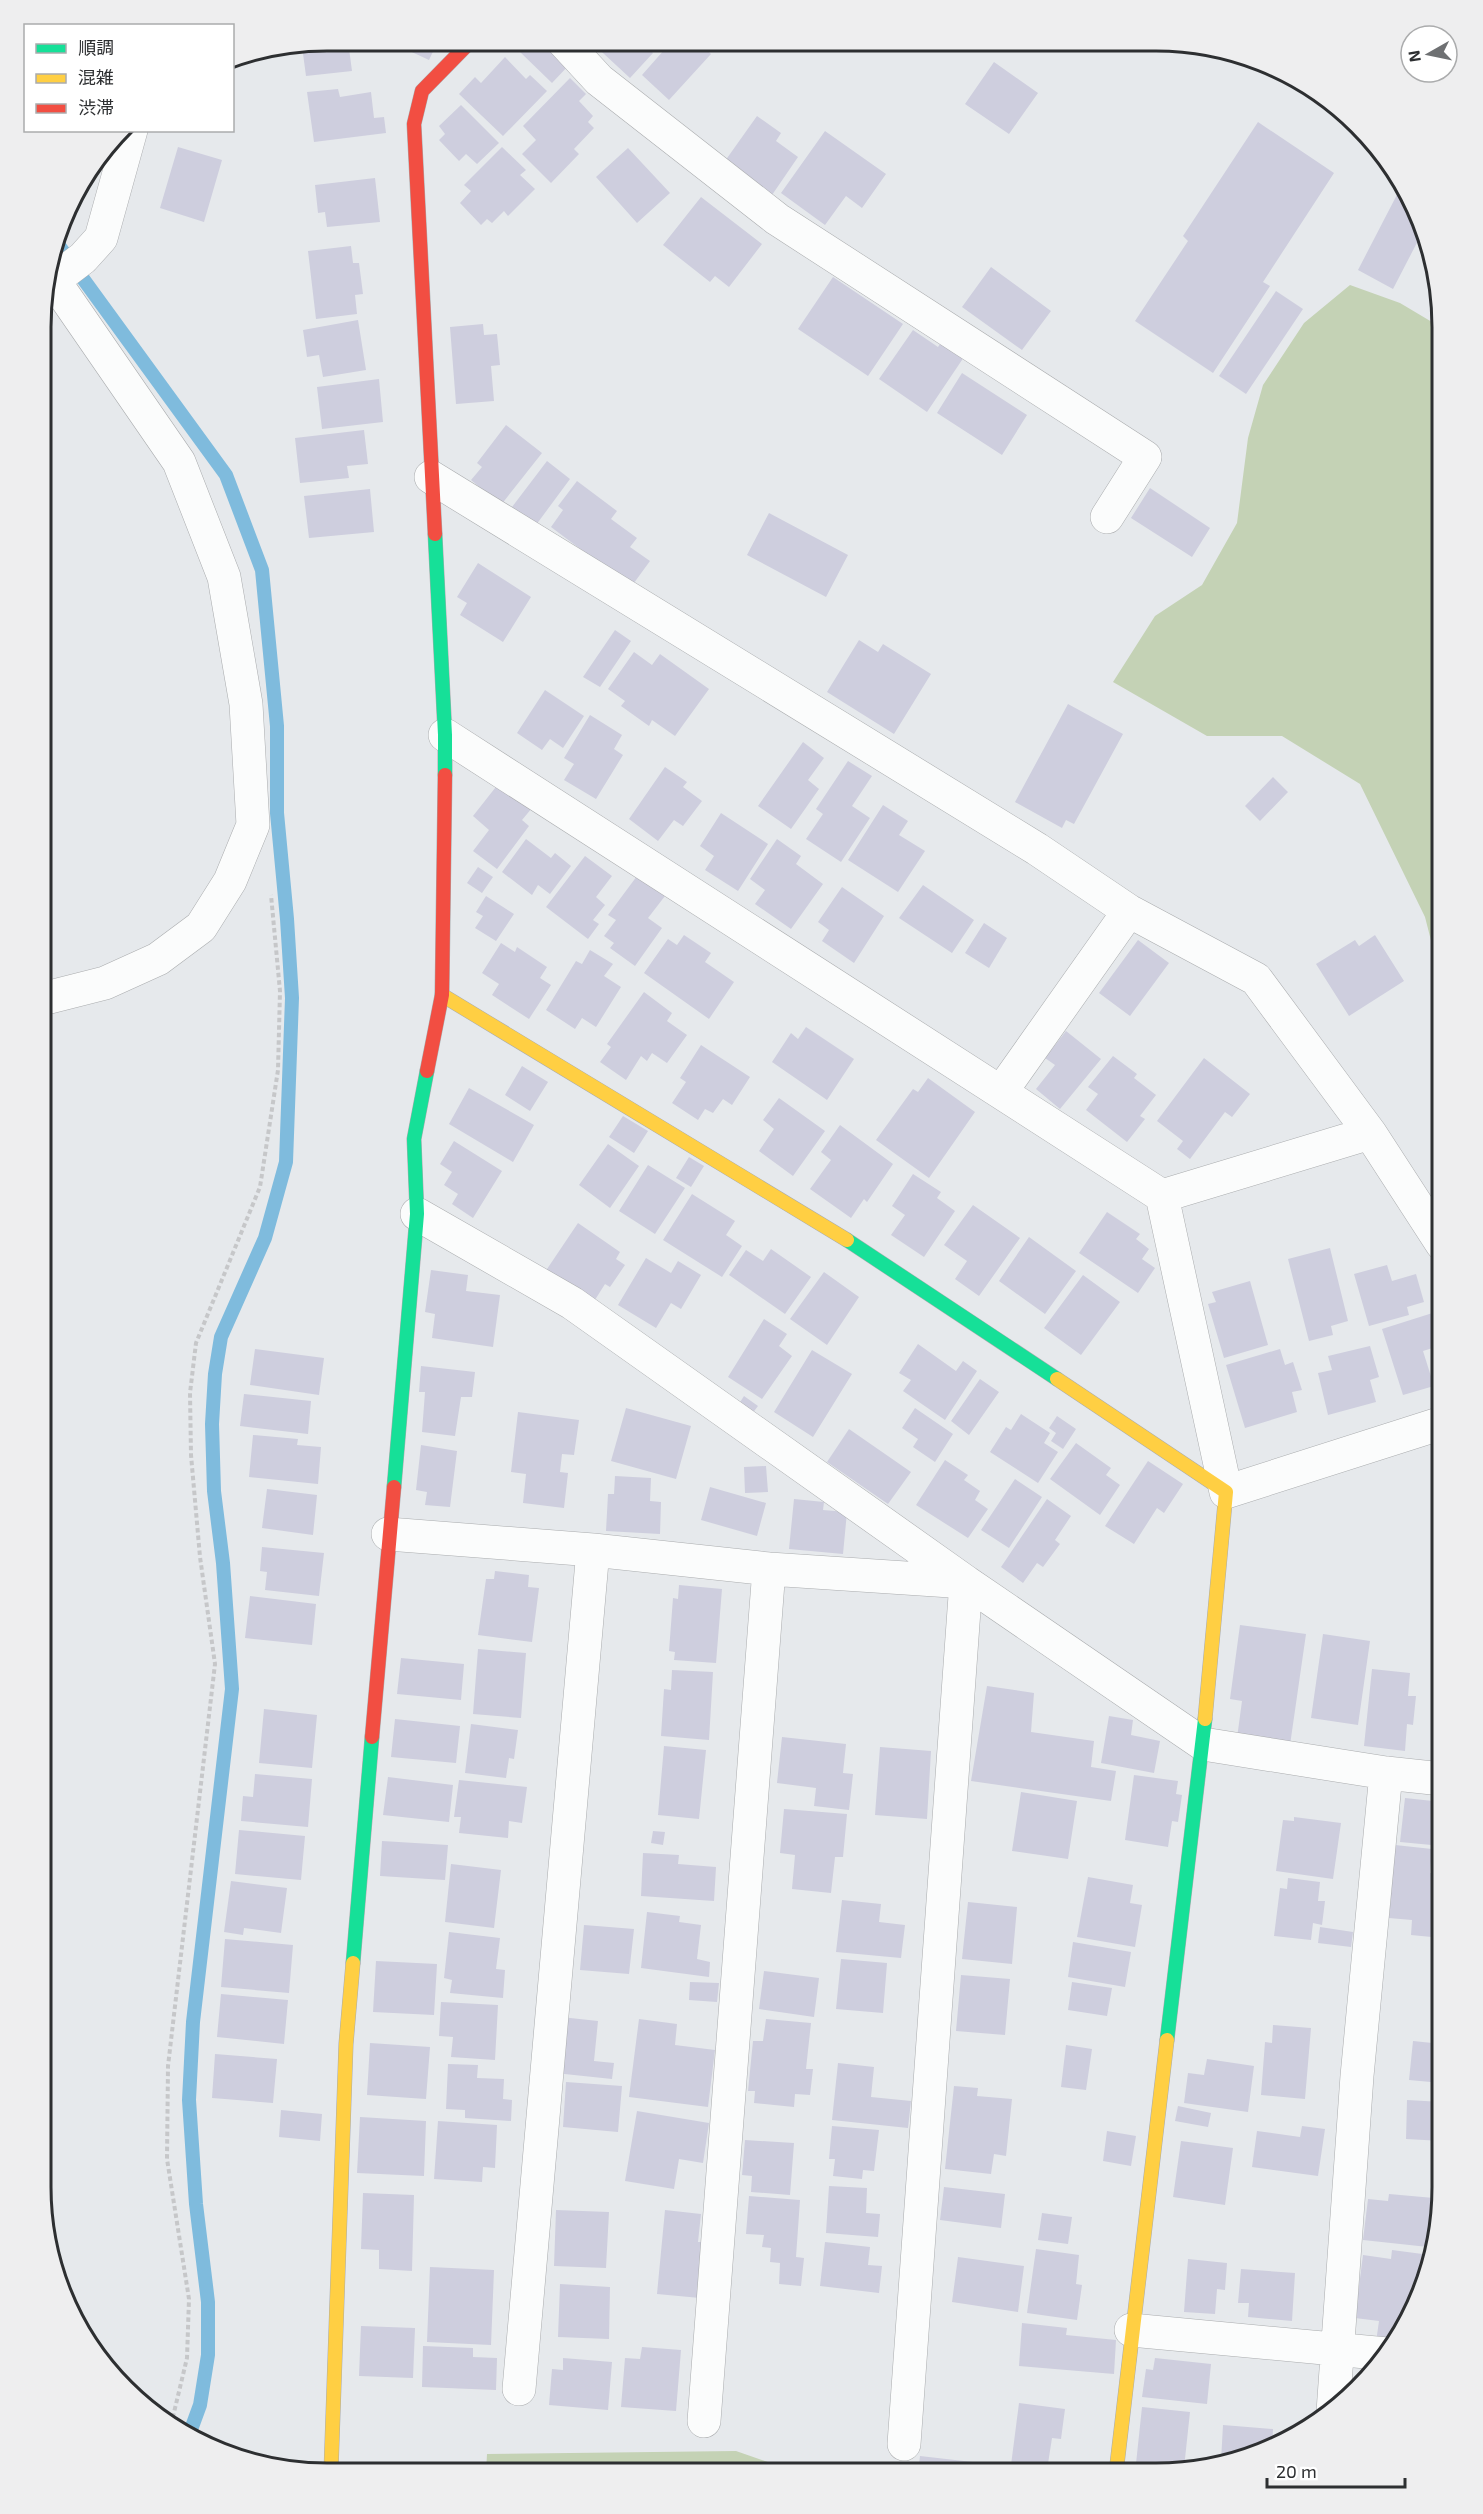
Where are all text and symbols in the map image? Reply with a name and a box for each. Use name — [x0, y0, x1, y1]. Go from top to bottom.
legend — [24, 24, 234, 132]
north arrow — [1399, 24, 1459, 84]
text: 順調 — [78, 36, 114, 58]
text: N — [1403, 49, 1424, 64]
text: 混雑 — [78, 66, 114, 88]
text: 渋滞 — [78, 96, 114, 118]
scale bar — [1267, 2451, 1405, 2489]
text: 20 m — [1276, 2460, 1317, 2482]

